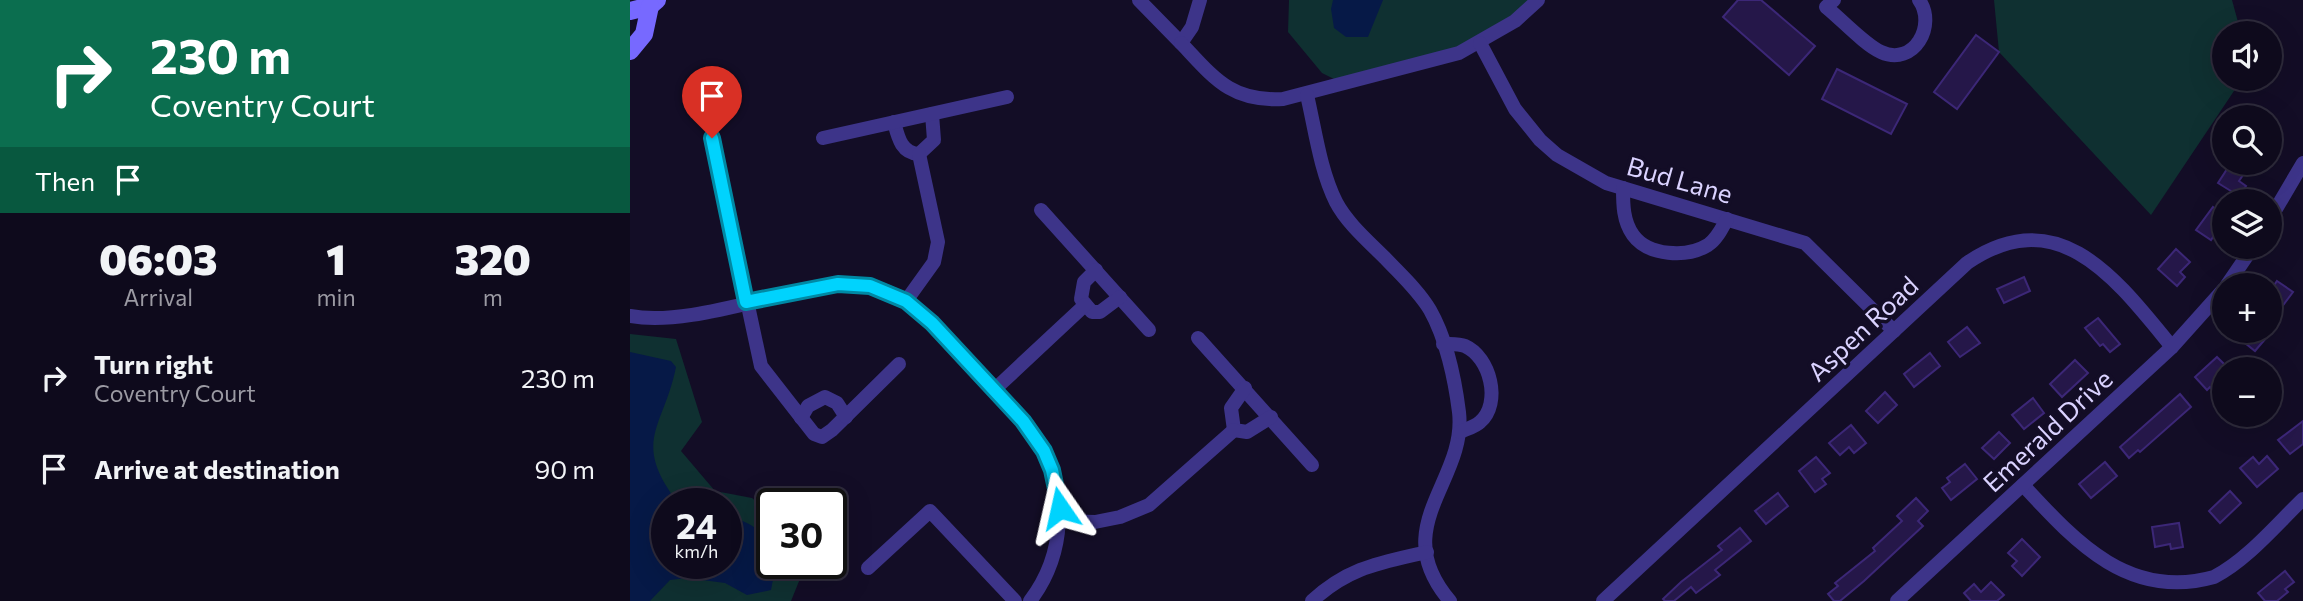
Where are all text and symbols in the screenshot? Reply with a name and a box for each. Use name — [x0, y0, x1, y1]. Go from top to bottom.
map controls — [2212, 21, 2282, 427]
button: sound — [2212, 21, 2282, 91]
text: 230 m — [150, 24, 291, 84]
icon: right — [35, 28, 126, 119]
pin — [682, 66, 742, 138]
icon: arrive — [693, 77, 731, 115]
text: Coventry Court — [150, 84, 375, 124]
button: search — [2212, 105, 2282, 175]
street label: Bud Lane — [1624, 149, 1736, 209]
icon: arrive — [109, 161, 147, 199]
text: Then — [35, 165, 95, 196]
button: layers — [2212, 189, 2282, 259]
text: 06:03 — [99, 232, 218, 284]
text: 1 — [326, 232, 346, 284]
text: 320 — [455, 232, 531, 284]
street label: Aspen Road — [1800, 269, 1924, 387]
button: + — [2212, 273, 2282, 343]
text: Arrival — [123, 283, 193, 311]
text: min — [316, 283, 356, 311]
text: m — [483, 283, 503, 311]
text: Turn right — [94, 348, 213, 379]
button: − — [2212, 357, 2282, 427]
icon: right — [35, 359, 73, 397]
text: 230 m — [521, 362, 595, 393]
street label: Emerald Drive — [1976, 362, 2118, 498]
text: Coventry Court — [94, 379, 256, 407]
icon: arrive — [35, 450, 73, 488]
text: Arrive at destination — [94, 453, 340, 484]
text: 90 m — [535, 453, 595, 484]
position arrow — [1023, 471, 1097, 545]
speed limit sign: 30 — [756, 488, 847, 579]
text: 24 — [676, 503, 717, 546]
text: km/h — [675, 540, 718, 562]

